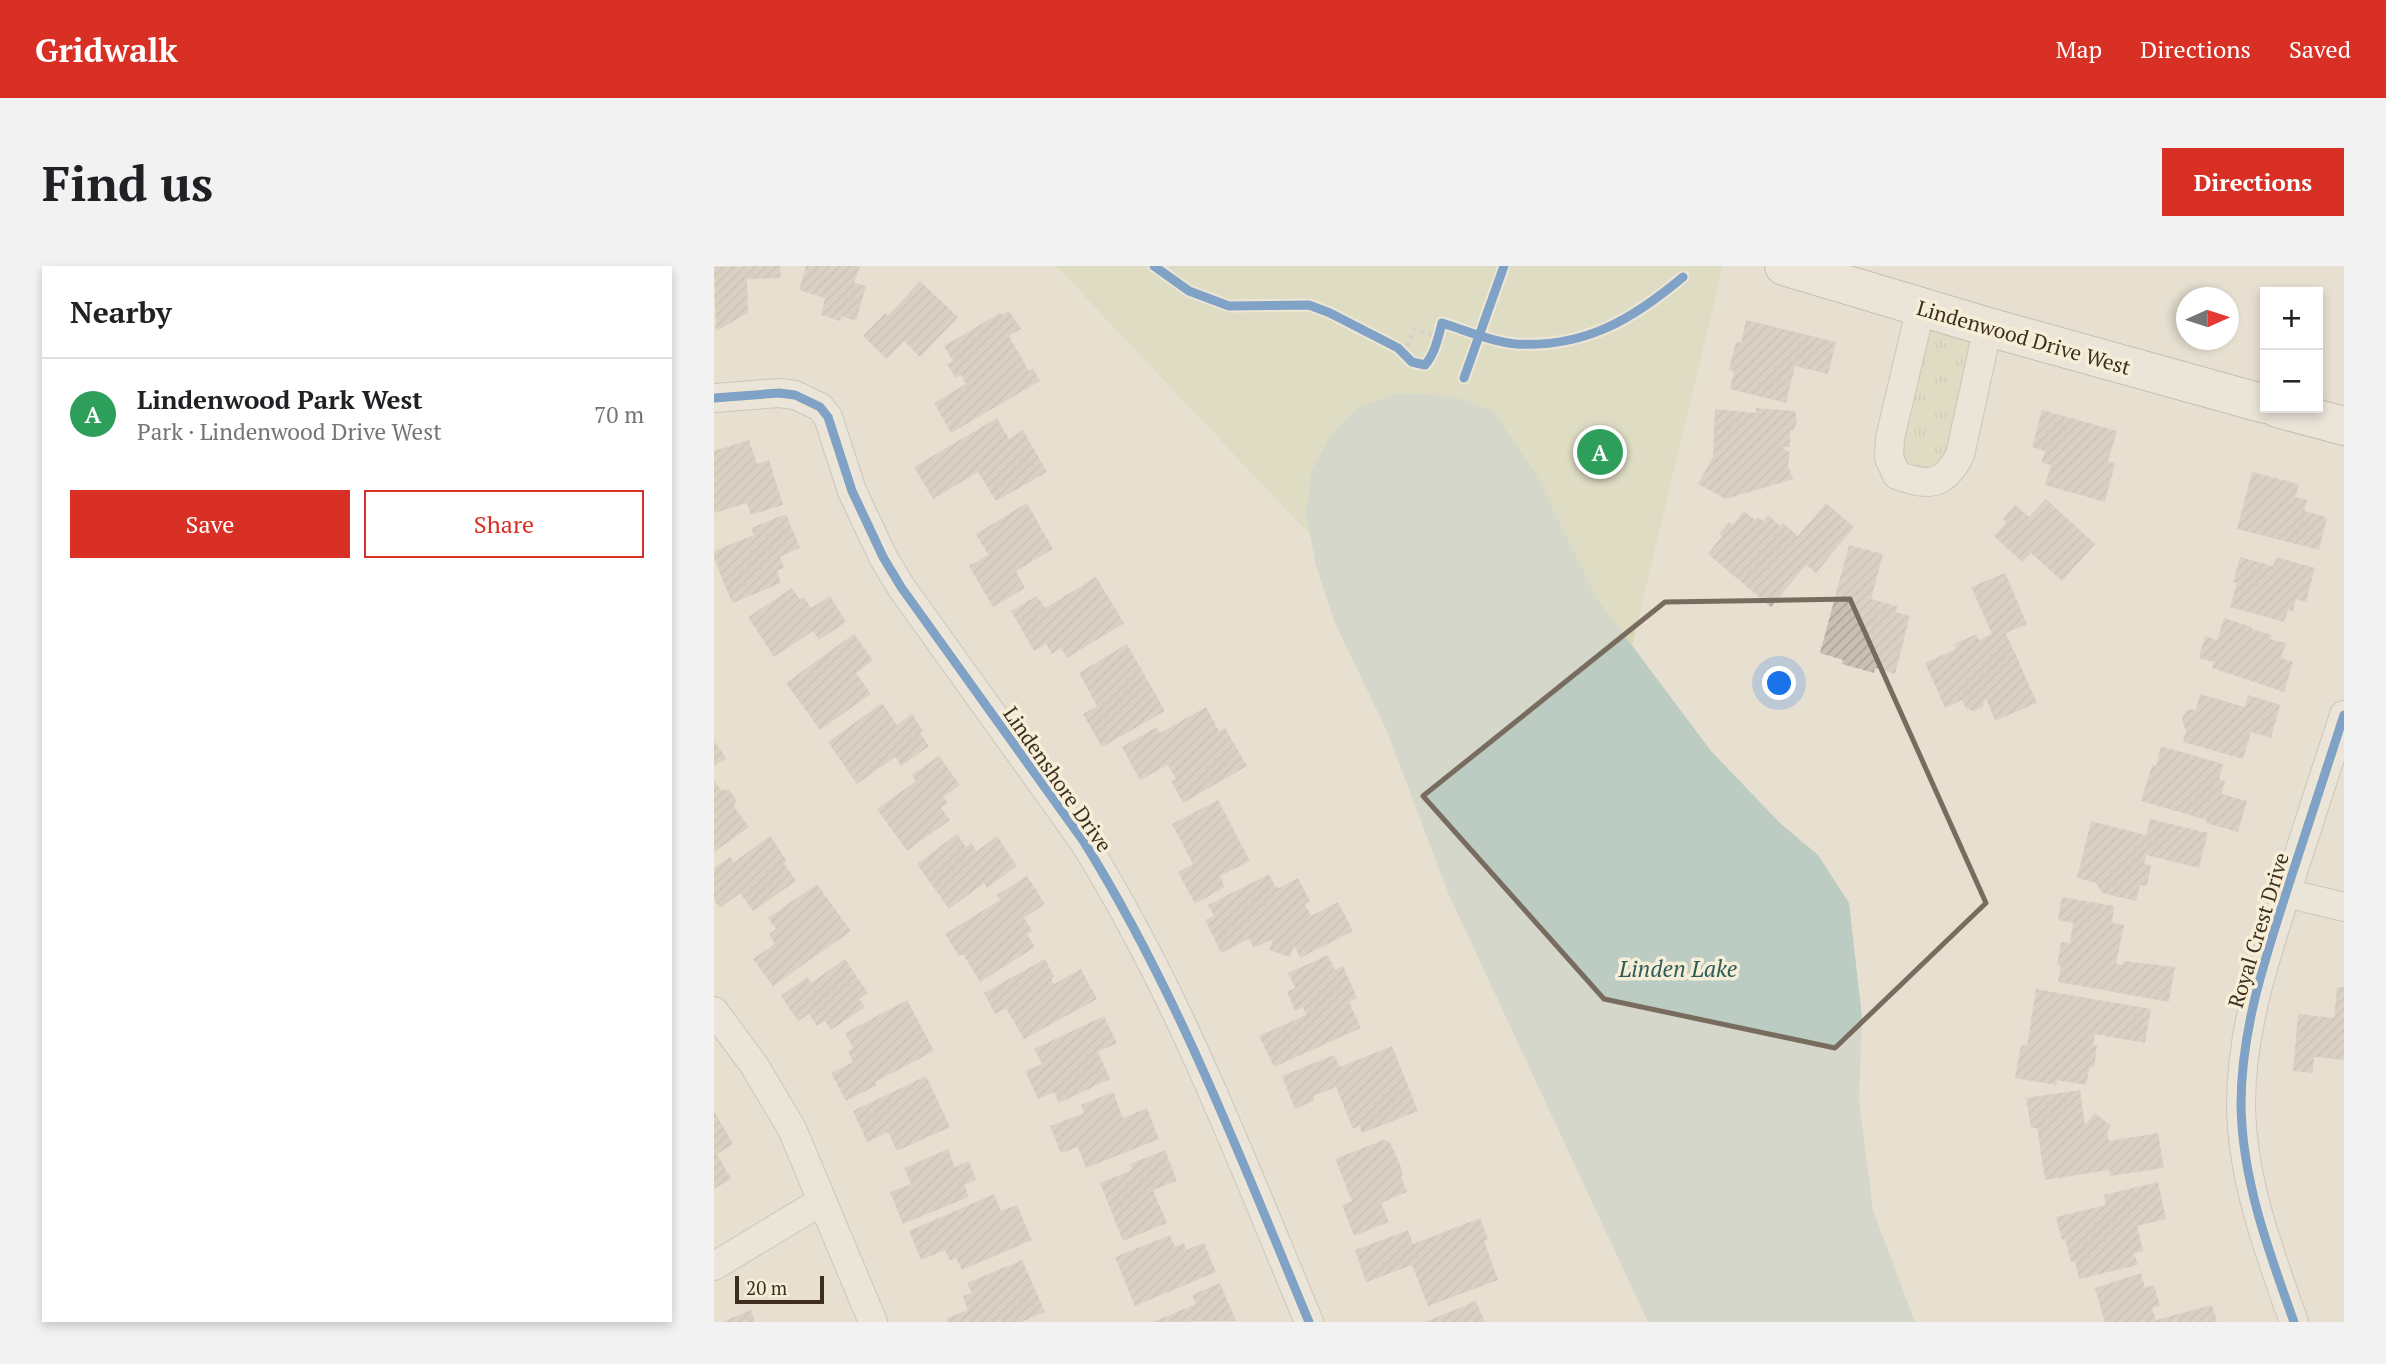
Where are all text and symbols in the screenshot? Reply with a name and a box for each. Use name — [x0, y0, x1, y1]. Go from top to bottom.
text: Gridwalk — [35, 28, 178, 71]
text: Map — [2056, 33, 2102, 65]
text: Directions — [2140, 33, 2251, 65]
text: Saved — [2289, 33, 2351, 65]
button: Directions — [2162, 148, 2344, 216]
text: Find us — [42, 150, 213, 215]
north arrow — [2176, 287, 2239, 350]
map controls — [2260, 287, 2323, 413]
button: + — [2260, 287, 2323, 350]
text: Nearby — [70, 292, 172, 332]
street label: Lindenwood Drive West — [1914, 293, 2134, 381]
button: − — [2260, 350, 2323, 413]
text: Lindenwood Park West — [137, 382, 423, 416]
text: A — [85, 399, 101, 430]
text: 70 m — [594, 399, 644, 430]
text: Park · Lindenwood Drive West — [137, 416, 442, 447]
pin: A — [1577, 426, 1623, 478]
button: Save — [70, 490, 350, 558]
button: Share — [364, 490, 644, 558]
your location — [1762, 666, 1796, 700]
street label: Lindenshore Drive — [997, 701, 1119, 857]
street label: Royal Crest Drive — [2221, 849, 2295, 1011]
water label: Linden Lake — [1618, 953, 1737, 984]
scale bar — [735, 1273, 824, 1305]
text: 20 m — [746, 1275, 787, 1300]

